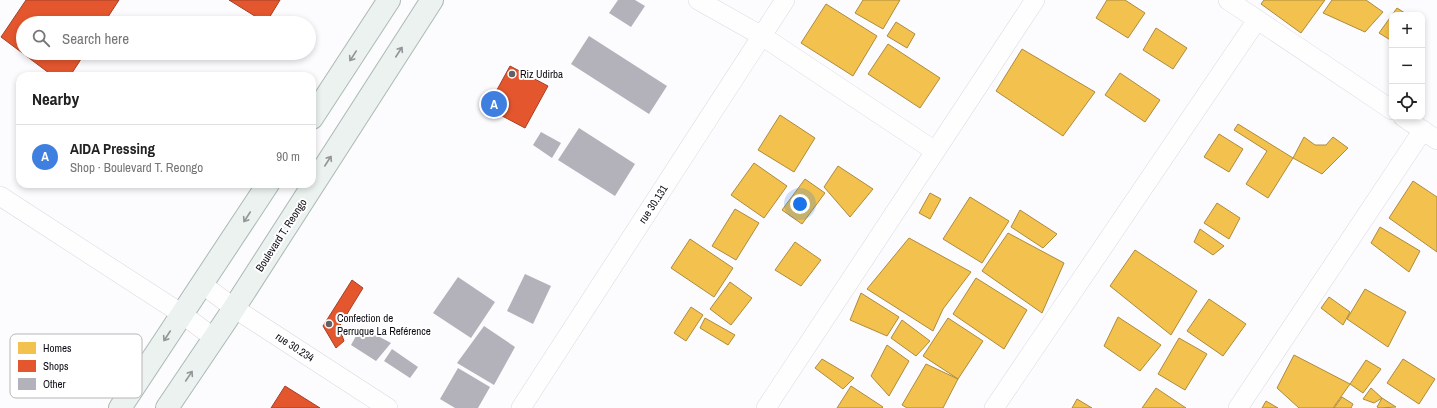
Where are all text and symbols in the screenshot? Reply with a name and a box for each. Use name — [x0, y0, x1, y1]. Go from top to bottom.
map controls — [1389, 12, 1425, 120]
button: + — [1389, 12, 1425, 48]
search box — [16, 16, 316, 60]
icon: search — [30, 27, 52, 49]
text: Search here — [62, 28, 129, 49]
one-way arrow — [395, 47, 403, 58]
button: − — [1389, 48, 1425, 84]
one-way arrow — [348, 50, 356, 62]
place label: Riz Udirba — [520, 67, 563, 81]
marker: Riz Udirba — [507, 69, 517, 79]
button: locate — [1389, 84, 1425, 120]
text: Nearby — [32, 87, 79, 110]
pin: A — [481, 89, 507, 119]
text: AIDA Pressing — [70, 138, 155, 159]
text: A — [41, 148, 49, 165]
text: 90 m — [276, 148, 300, 165]
one-way arrow — [325, 155, 333, 167]
text: Shop · Boulevard T. Reongo — [70, 159, 203, 176]
street label: rue 30.131 — [635, 182, 671, 226]
your location — [790, 194, 810, 214]
street label: Boulevard T. Reongo — [252, 196, 310, 274]
one-way arrow — [243, 211, 251, 222]
place label: Confection de Perruque La Reférence — [337, 311, 431, 338]
marker: Confection de Perruque La Reférence — [324, 319, 334, 329]
street label: rue 30.234 — [273, 329, 317, 365]
one-way arrow — [163, 331, 171, 342]
legend — [10, 334, 142, 398]
text: Homes — [43, 341, 72, 355]
text: Shops — [43, 359, 69, 373]
one-way arrow — [185, 370, 193, 381]
text: Other — [43, 377, 66, 391]

